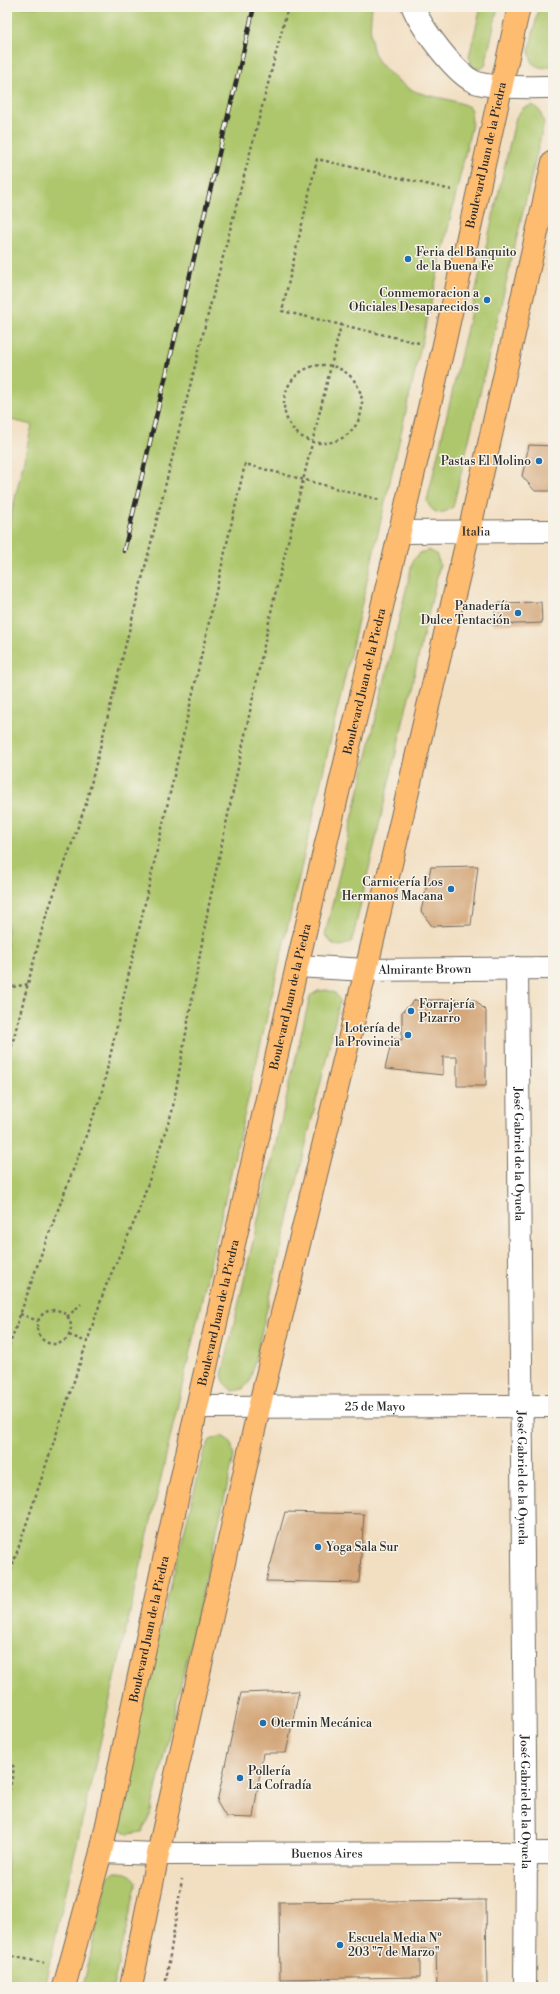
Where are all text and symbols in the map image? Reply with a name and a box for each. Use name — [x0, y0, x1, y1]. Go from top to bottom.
street label: Boulevard Juan de la Piedra — [463, 80, 510, 231]
place label: Feria del Banquito de la Buena Fe — [416, 245, 517, 274]
marker: Feria del Banquito de la Buena Fe — [403, 254, 413, 264]
place label: Conmemoracion a Oficiales Desaparecidos — [349, 286, 480, 315]
marker: Conmemoracion a Oficiales Desaparecidos — [482, 295, 492, 305]
place label: Pastas El Molino — [441, 454, 531, 469]
marker: Pastas El Molino — [534, 456, 544, 466]
street label: Italia — [462, 524, 491, 540]
place label: Panadería Dulce Tentación — [421, 599, 511, 628]
street label: Boulevard Juan de la Piedra — [340, 606, 390, 757]
marker: Panadería Dulce Tentación — [513, 608, 523, 618]
place label: Carnicería Los Hermanos Macana — [342, 875, 444, 904]
marker: Carnicería Los Hermanos Macana — [446, 884, 456, 894]
street label: Boulevard Juan de la Piedra — [266, 921, 315, 1072]
street label: Almirante Brown — [377, 962, 471, 978]
place label: Forrajería Pizarro — [419, 997, 476, 1026]
marker: Forrajería Pizarro — [406, 1006, 416, 1016]
place label: Lotería de la Provincia — [335, 1021, 401, 1050]
marker: Lotería de la Provincia — [403, 1030, 413, 1040]
street label: José Gabriel de la Oyuela — [510, 1086, 527, 1222]
street label: Boulevard Juan de la Piedra — [195, 1237, 243, 1388]
street label: 25 de Mayo — [345, 1399, 405, 1415]
street label: José Gabriel de la Oyuela — [513, 1410, 530, 1546]
place label: Yoga Sala Sur — [325, 1540, 398, 1555]
marker: Yoga Sala Sur — [313, 1542, 323, 1552]
street label: Boulevard Juan de la Piedra — [126, 1554, 173, 1705]
place label: Otermin Mecánica — [271, 1716, 373, 1731]
marker: Otermin Mecánica — [258, 1718, 268, 1728]
street label: José Gabriel de la Oyuela — [517, 1734, 533, 1870]
place label: Pollería La Cofradía — [248, 1764, 313, 1793]
marker: Pollería La Cofradía — [235, 1773, 245, 1783]
street label: Buenos Aires — [290, 1846, 363, 1862]
place label: Escuela Media Nº 203 "7 de Marzo" — [348, 1931, 442, 1960]
marker: Escuela Media Nº 203 "7 de Marzo" — [335, 1940, 345, 1950]

